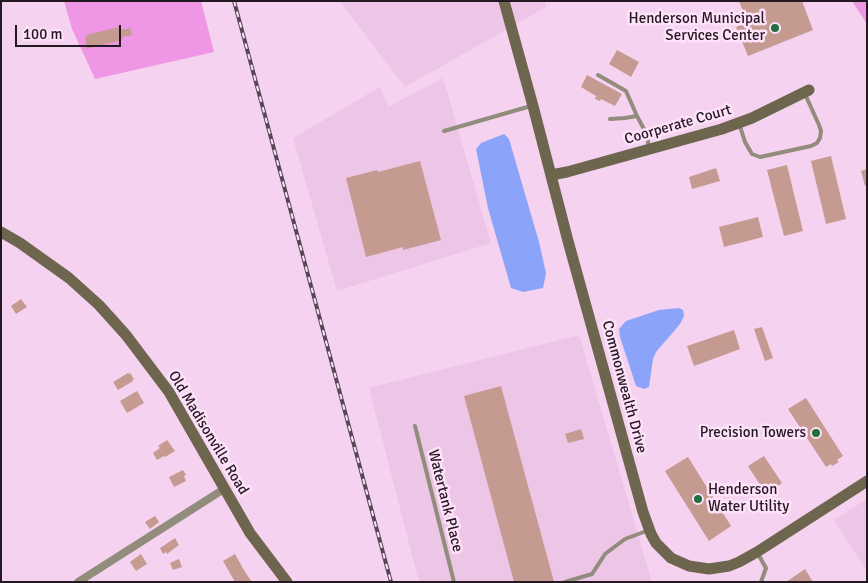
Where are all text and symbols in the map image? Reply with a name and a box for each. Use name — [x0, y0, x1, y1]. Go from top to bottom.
place label: Henderson Municipal Services Center — [629, 10, 765, 45]
scale bar — [18, 15, 124, 47]
marker: Henderson Municipal Services Center — [769, 22, 781, 34]
text: 100 m — [23, 25, 63, 43]
street label: Coorperate Court — [622, 101, 734, 149]
street label: Commonwealth Drive — [598, 319, 650, 455]
street label: Old Madisonville Road — [164, 368, 252, 498]
place label: Precision Towers — [700, 424, 806, 442]
marker: Precision Towers — [810, 427, 822, 439]
street label: Watertank Place — [424, 448, 466, 554]
place label: Henderson Water Utility — [708, 481, 789, 516]
marker: Henderson Water Utility — [692, 493, 704, 505]

